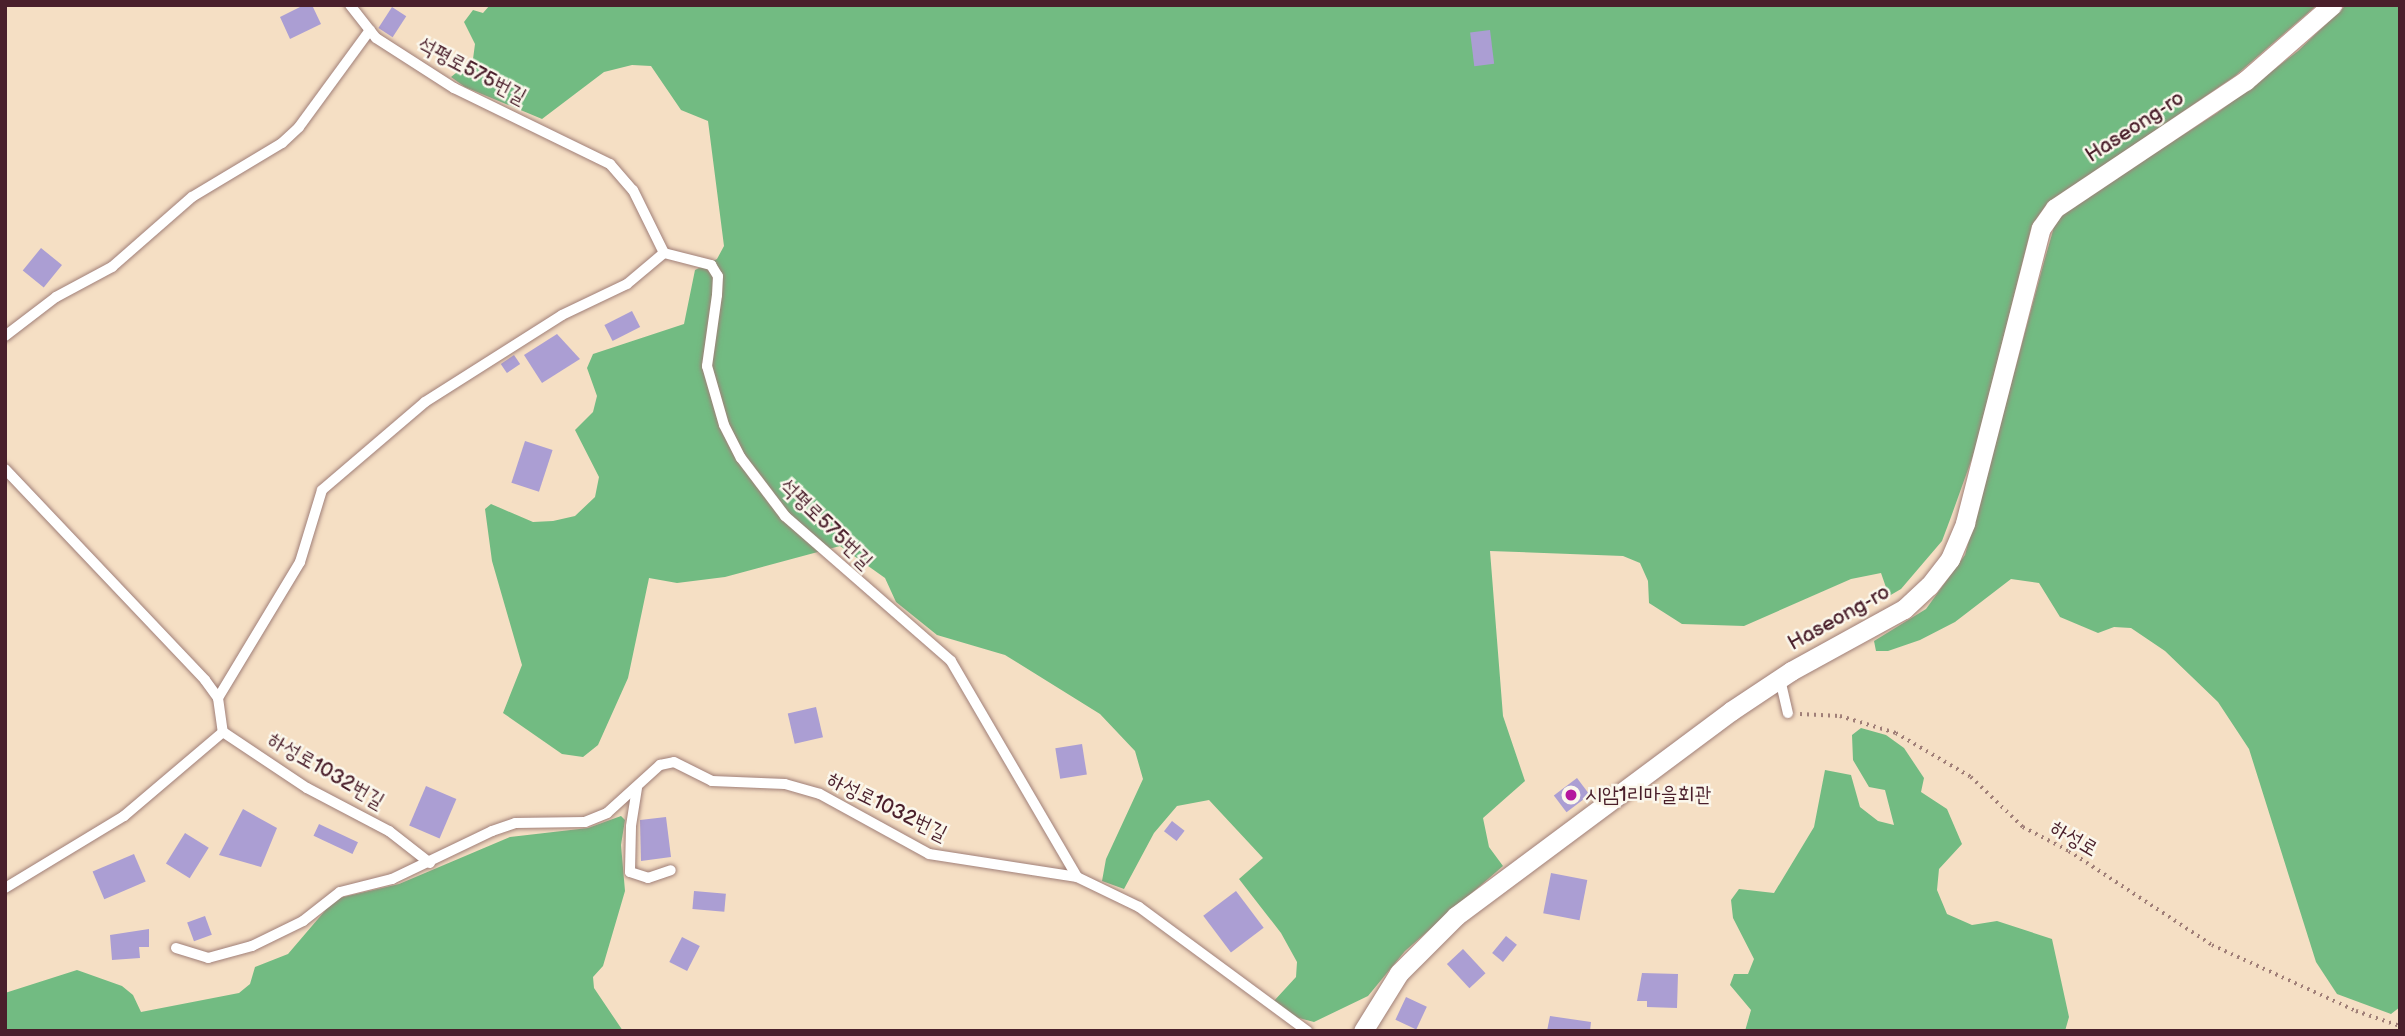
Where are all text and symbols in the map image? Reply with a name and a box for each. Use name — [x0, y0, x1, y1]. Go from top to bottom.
street label: 석평로575번길 — [414, 32, 530, 110]
street label: Haseong-ro — [2081, 86, 2189, 168]
street label: 석평로575번길 — [774, 474, 878, 574]
street label: Haseong-ro — [1784, 580, 1894, 656]
street label: 하성로1032번길 — [263, 728, 389, 814]
street label: 하성로1032번길 — [823, 767, 951, 847]
place label: 시암1리마을회관 — [1585, 782, 1711, 808]
marker: 시암1리마을회관 — [1563, 787, 1579, 803]
street label: 하성로 — [2046, 815, 2102, 863]

